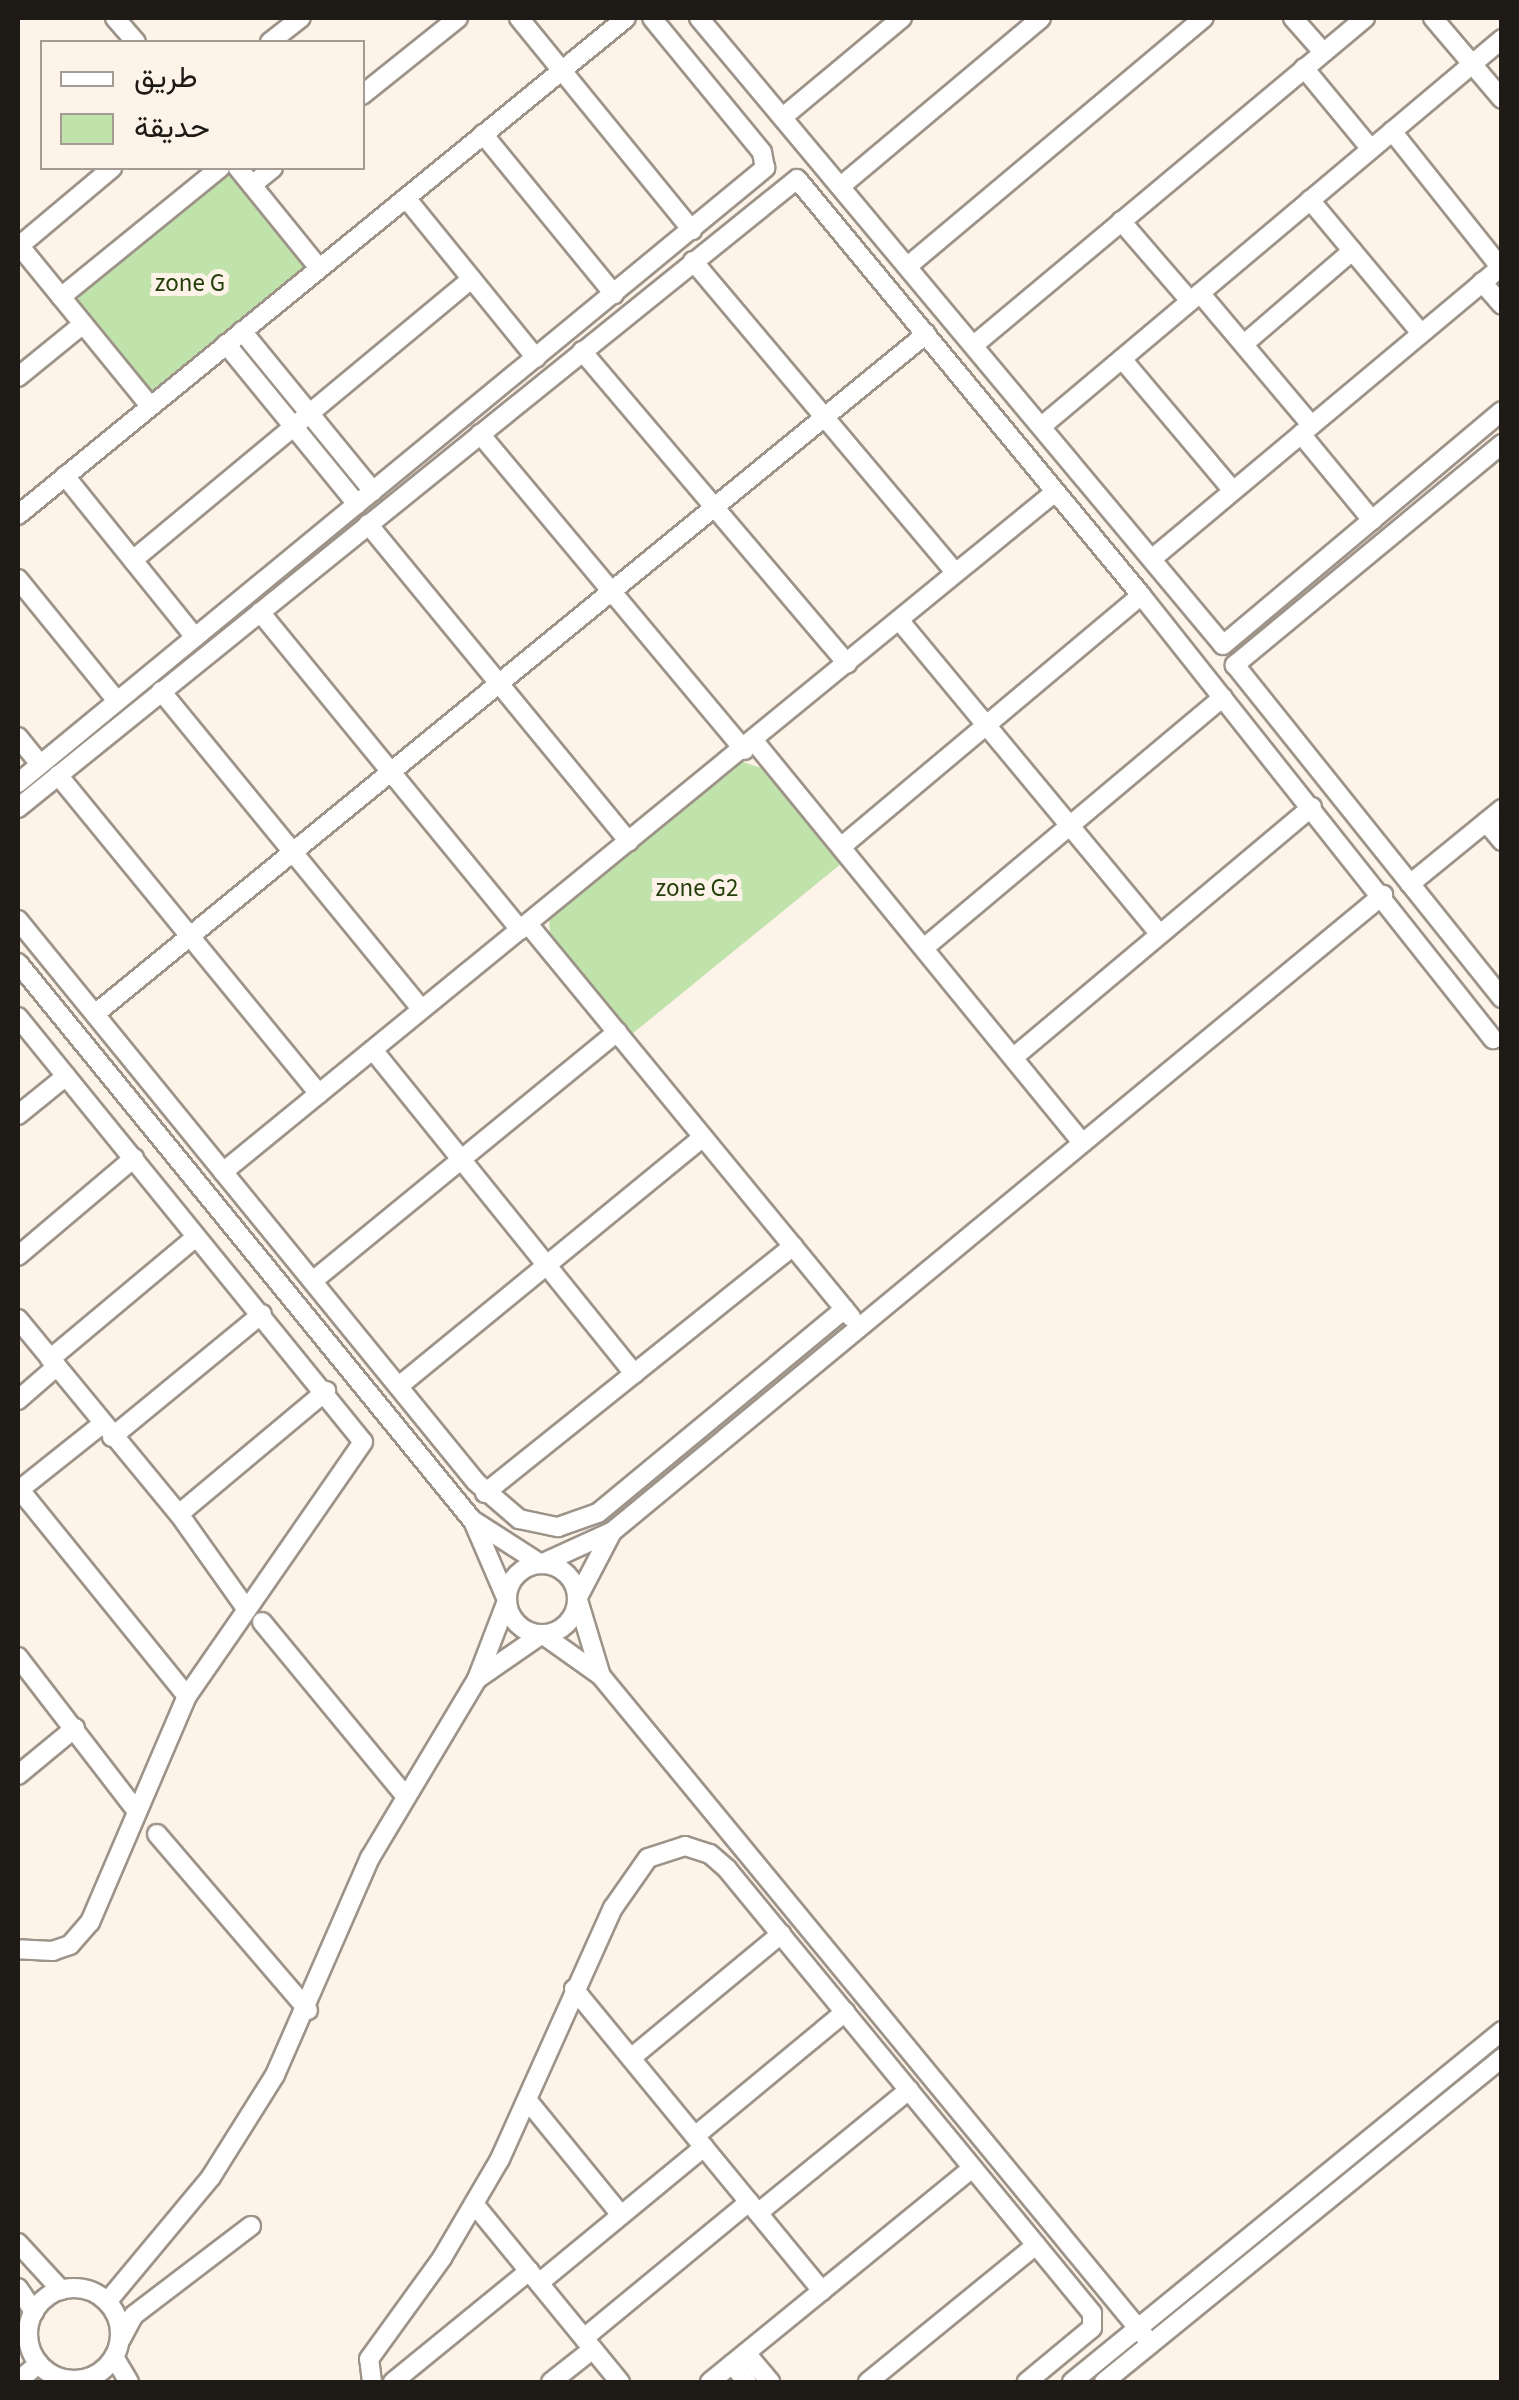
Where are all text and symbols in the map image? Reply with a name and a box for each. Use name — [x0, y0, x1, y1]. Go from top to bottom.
legend — [40, 40, 365, 170]
text: طريق — [134, 56, 198, 99]
text: حديقة — [134, 106, 210, 149]
park label: zone G — [155, 268, 225, 298]
park label: zone G2 — [656, 873, 738, 903]

